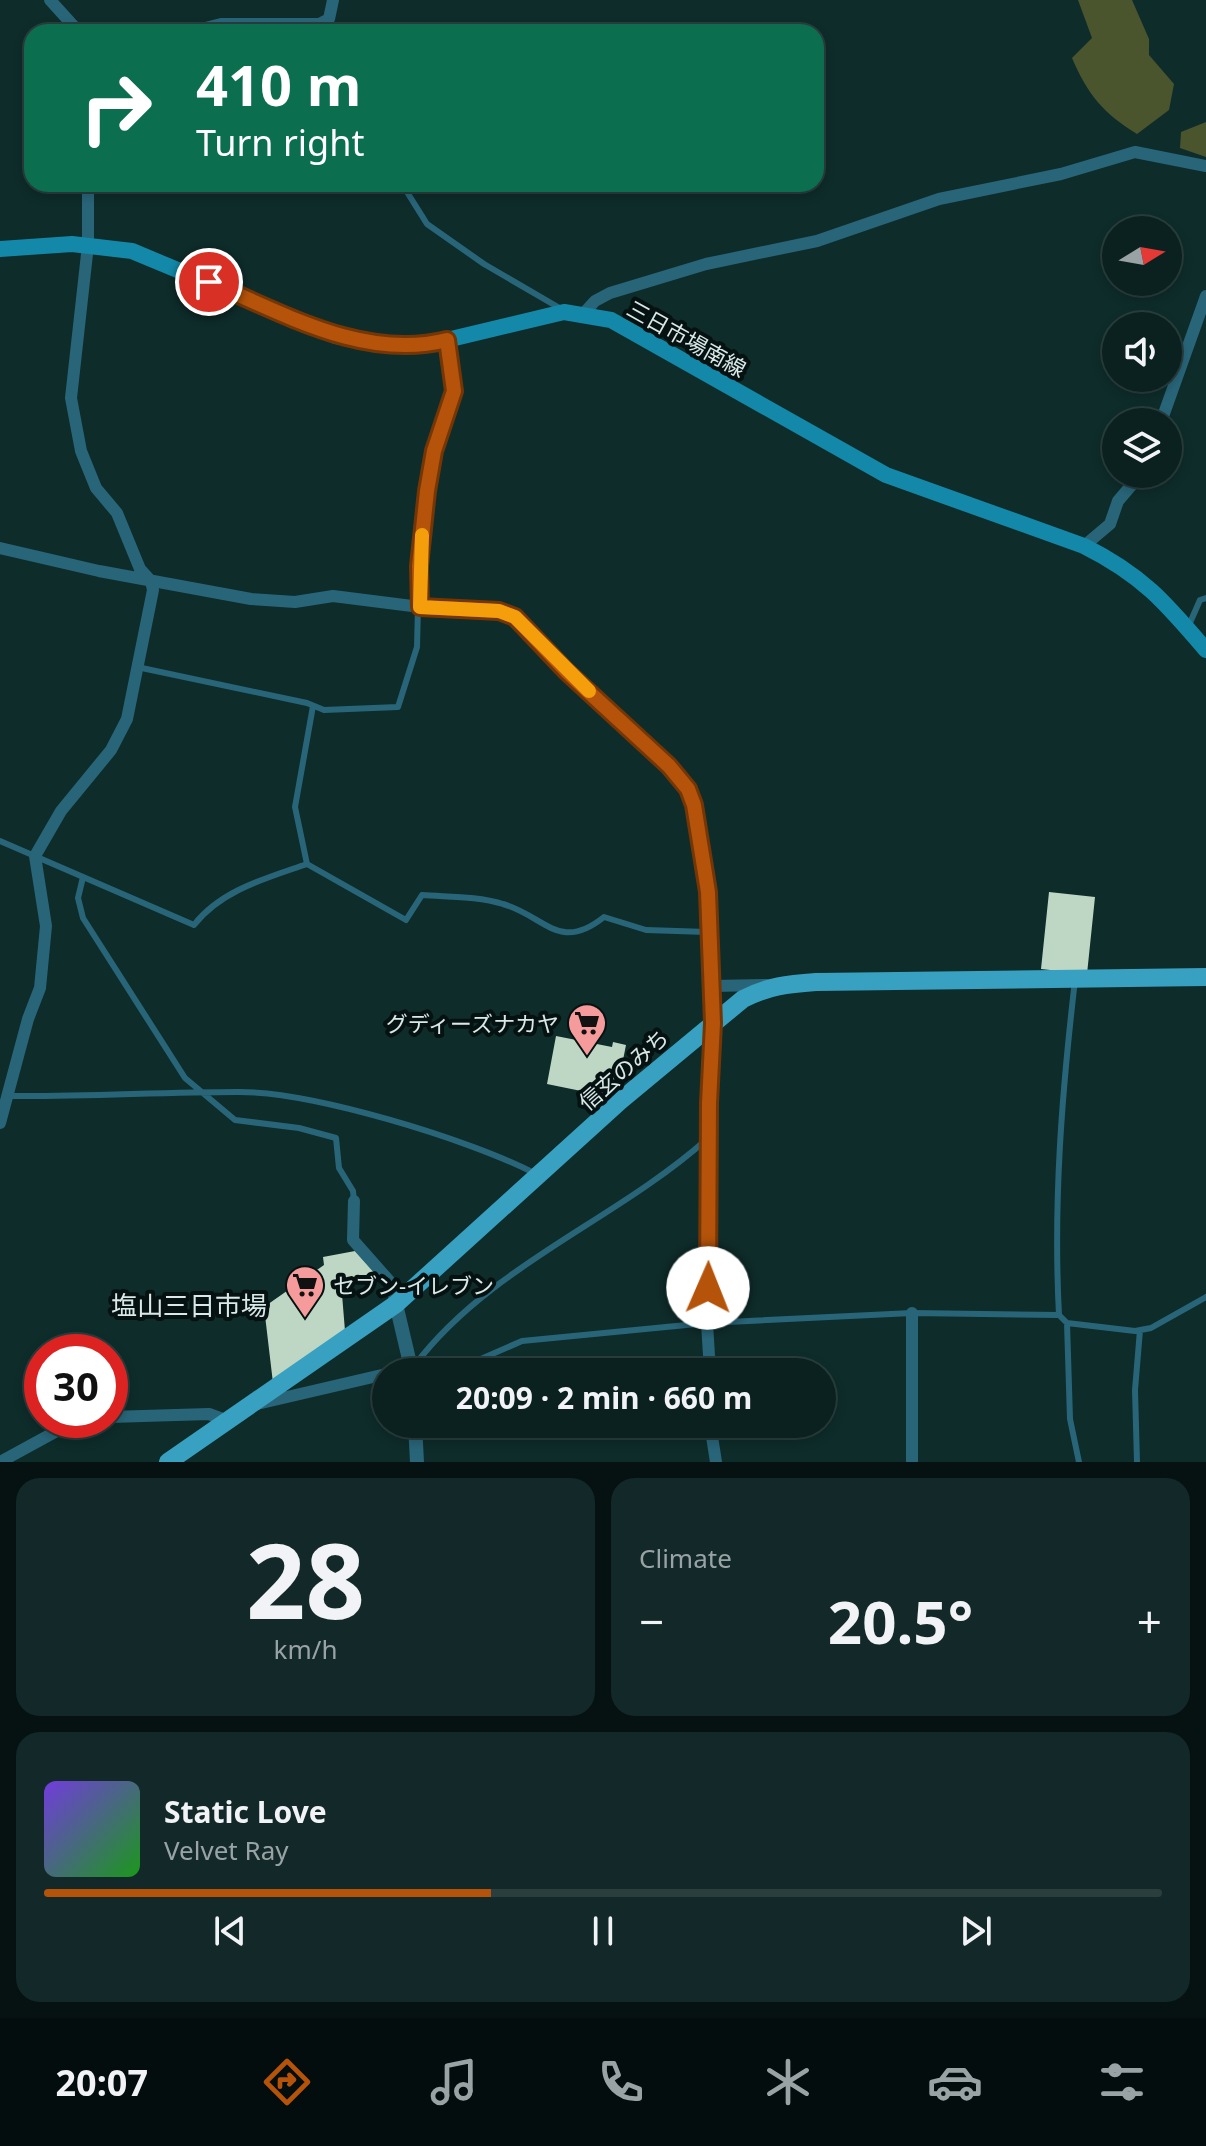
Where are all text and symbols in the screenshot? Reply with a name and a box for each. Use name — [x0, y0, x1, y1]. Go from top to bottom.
text: 410 m — [196, 46, 361, 122]
icon: right — [64, 56, 168, 160]
text: Turn right — [196, 118, 364, 167]
north arrow — [1102, 216, 1182, 296]
map controls — [1102, 216, 1182, 488]
pin — [175, 248, 243, 316]
icon: arrive — [187, 260, 231, 304]
street label: 三日市場南線 — [622, 293, 752, 383]
button: sound — [1102, 312, 1182, 392]
button: layers — [1102, 408, 1182, 488]
supermarket icon: グディーズナカヤ — [566, 1002, 608, 1057]
place label: グディーズナカヤ — [386, 1008, 559, 1038]
street label: 信玄のみち — [572, 1022, 674, 1116]
position arrow — [666, 1246, 750, 1330]
supermarket icon: セブン-イレブン — [284, 1264, 326, 1319]
place label: セブン-イレブン — [333, 1270, 494, 1300]
district label: 塩山三日市場 — [111, 1287, 267, 1323]
speed limit sign: 30 — [24, 1334, 128, 1438]
text: 20:09 · 2 min · 660 m — [456, 1377, 752, 1418]
text: 28 — [246, 1508, 365, 1649]
text: Climate — [639, 1540, 732, 1576]
text: 20.5° — [828, 1580, 973, 1662]
text: − — [639, 1591, 664, 1651]
text: + — [1137, 1591, 1162, 1651]
text: km/h — [274, 1631, 337, 1667]
text: Static Love — [164, 1791, 327, 1832]
text: Velvet Ray — [164, 1832, 289, 1868]
icon: previous — [208, 1909, 252, 1953]
icon: pause — [581, 1909, 625, 1953]
icon: next — [954, 1909, 998, 1953]
icon: directions — [259, 2054, 315, 2110]
icon: music — [426, 2054, 482, 2110]
icon: phone — [593, 2054, 649, 2110]
icon: climate — [760, 2054, 816, 2110]
icon: car — [927, 2054, 983, 2110]
icon: filters — [1094, 2054, 1150, 2110]
text: 20:07 — [56, 2058, 148, 2107]

